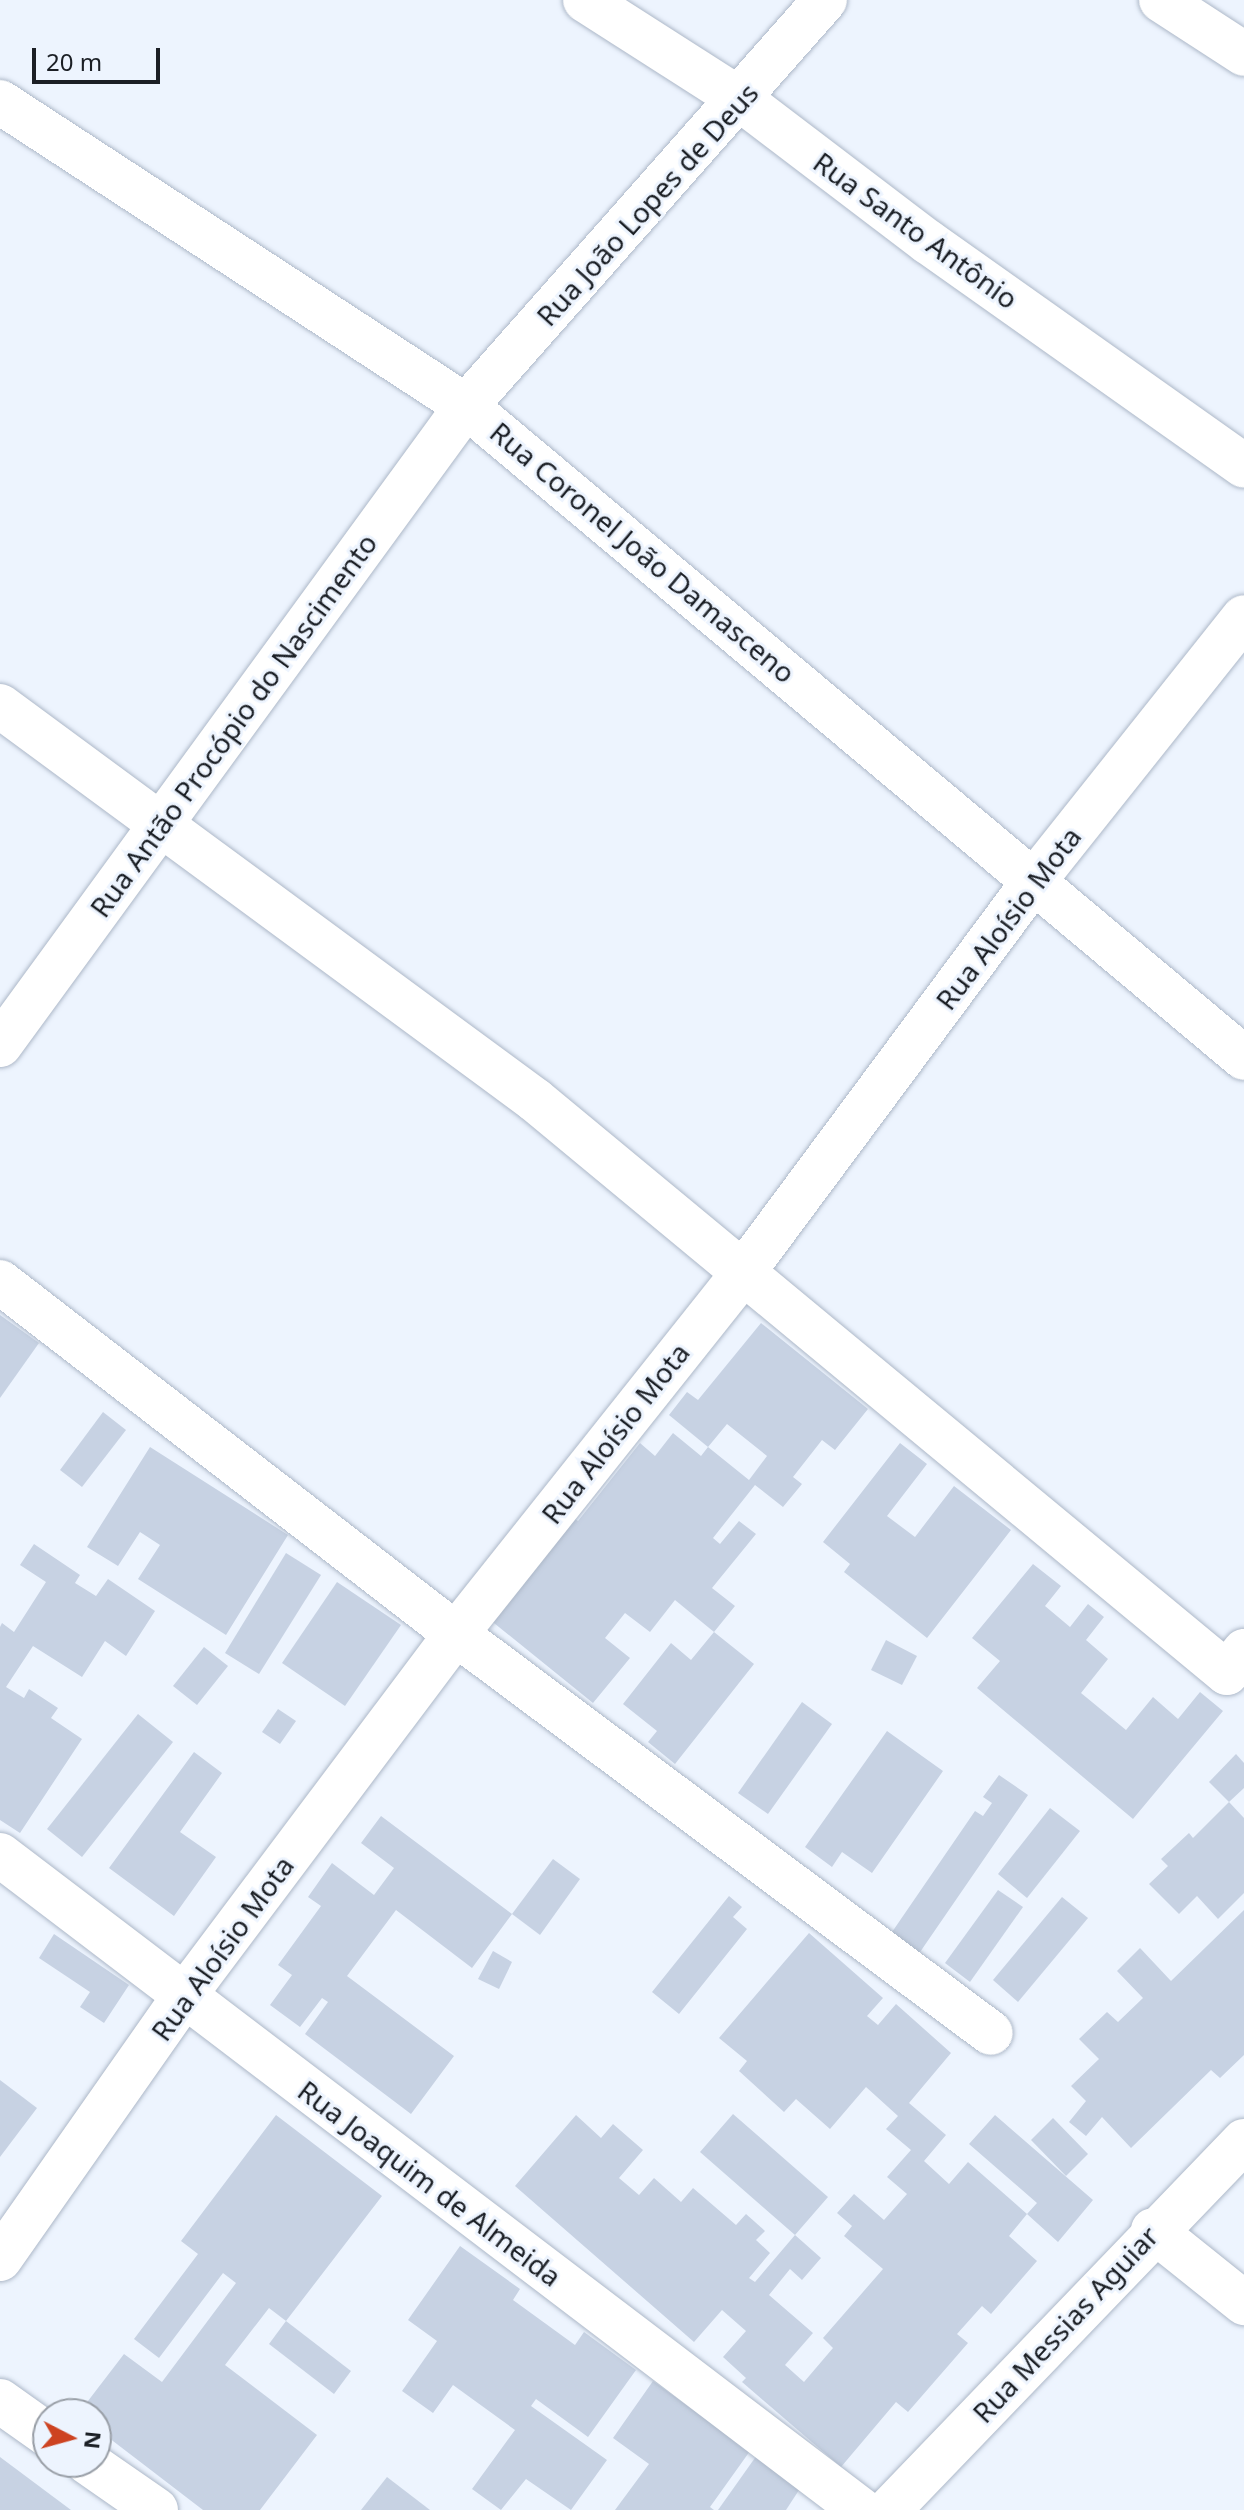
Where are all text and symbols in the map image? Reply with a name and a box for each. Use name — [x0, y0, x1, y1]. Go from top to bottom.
scale bar — [36, 32, 164, 82]
text: 20 m — [46, 45, 102, 78]
street label: Rua João Lopes de Deus — [529, 76, 765, 332]
street label: Rua Santo Antônio — [807, 145, 1025, 315]
street label: Rua Coronel João Damasceno — [484, 415, 802, 689]
street label: Rua Antão Procópio do Nascimento — [83, 527, 383, 923]
street label: Rua Aloísio Mota — [928, 820, 1088, 1016]
street label: Rua Aloísio Mota — [534, 1336, 696, 1530]
street label: Rua Aloísio Mota — [144, 1849, 300, 2047]
street label: Rua Joaquim de Almeida — [292, 2073, 568, 2293]
street label: Rua Messias Aguiar — [965, 2219, 1165, 2429]
north arrow — [32, 2398, 112, 2478]
text: N — [78, 2430, 110, 2451]

